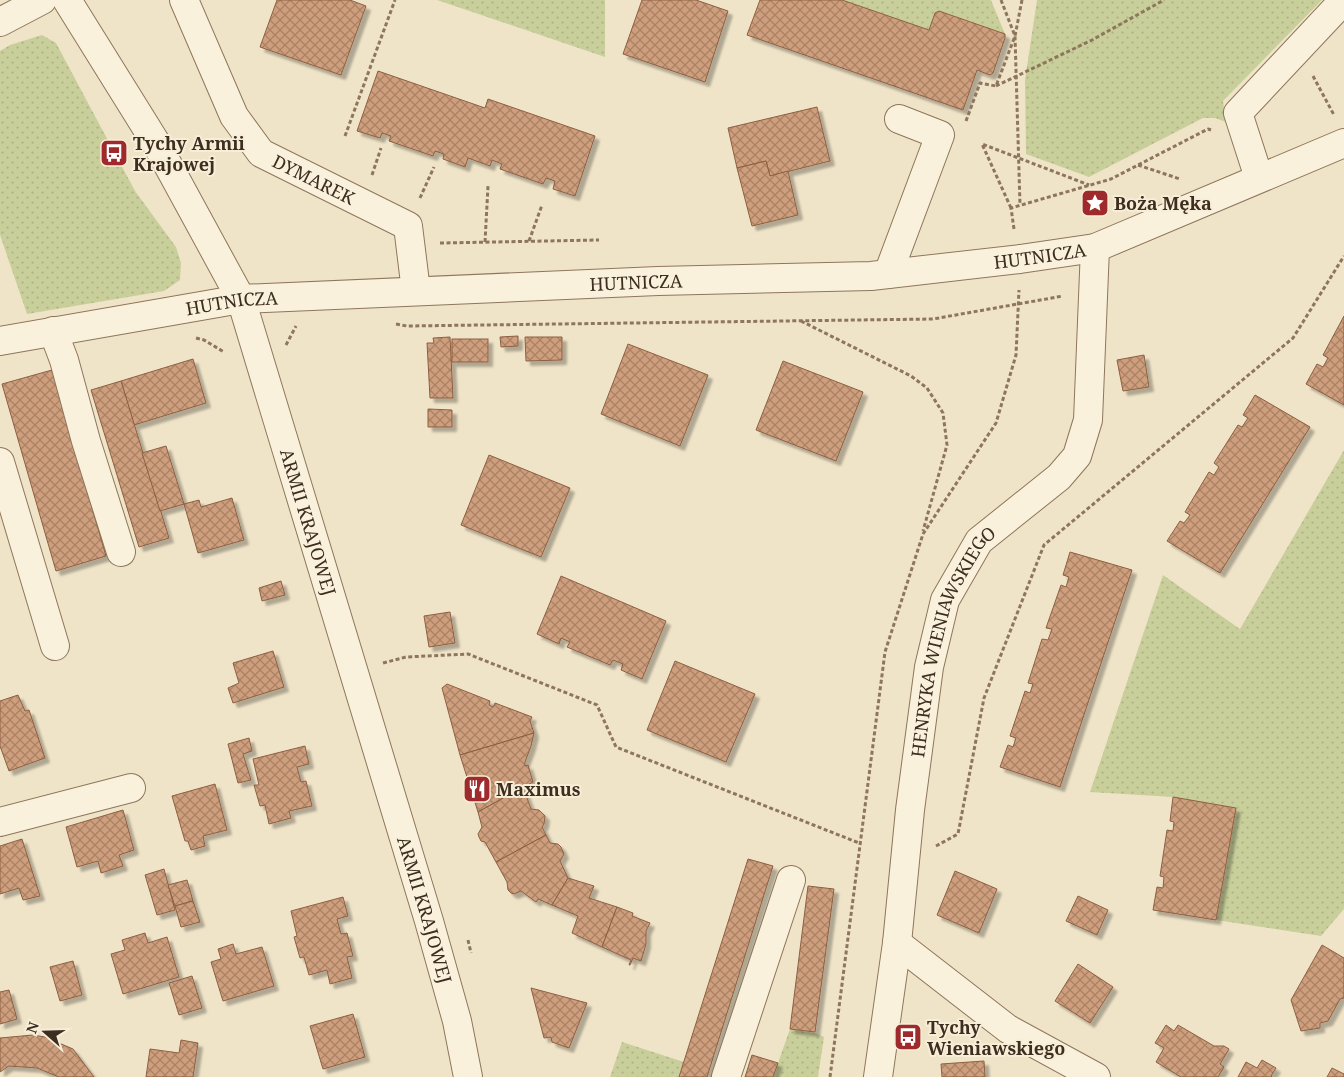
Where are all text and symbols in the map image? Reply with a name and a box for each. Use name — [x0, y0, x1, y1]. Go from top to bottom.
place label: Tychy Armii Krajowej — [133, 131, 245, 176]
bus stop icon: Tychy Armii Krajowej — [99, 138, 129, 168]
street label: DYMAREK — [269, 149, 359, 210]
place icon: Boża Męka — [1080, 188, 1110, 218]
place label: Boża Męka — [1114, 191, 1212, 215]
street label: HUTNICZA — [992, 237, 1088, 274]
street label: HUTNICZA — [589, 268, 683, 296]
street label: HUTNICZA — [184, 285, 279, 320]
street label: ARMII KRAJOWEJ — [275, 446, 342, 598]
street label: HENRYKA WIENIAWSKIEGO — [905, 521, 1000, 759]
restaurant icon: Maximus — [462, 774, 492, 804]
place label: Maximus — [496, 777, 581, 801]
street label: ARMII KRAJOWEJ — [392, 833, 458, 986]
north arrow — [20, 1007, 70, 1057]
place label: Tychy Wieniawskiego — [927, 1015, 1065, 1060]
text: N — [21, 1019, 43, 1036]
bus stop icon: Tychy Wieniawskiego — [893, 1022, 923, 1052]

